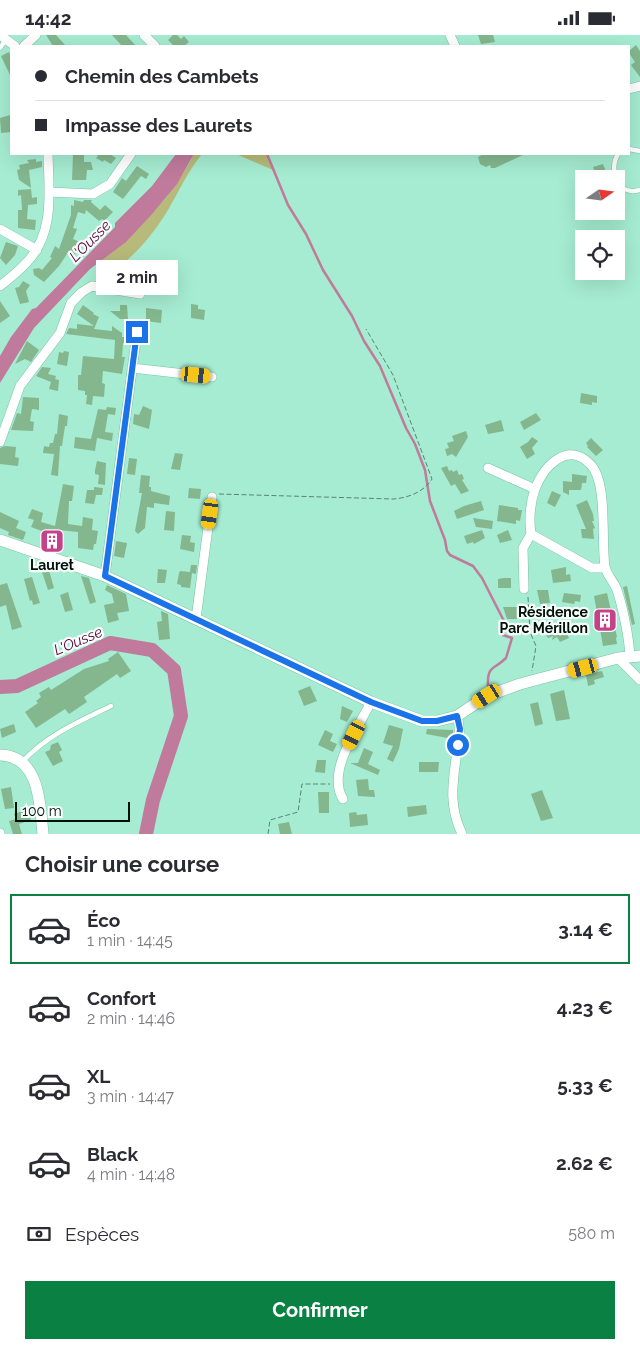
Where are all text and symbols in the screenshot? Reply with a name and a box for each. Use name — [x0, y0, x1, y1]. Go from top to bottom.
text: 14:42 — [25, 7, 72, 29]
text: Chemin des Cambets — [65, 65, 259, 87]
text: Impasse des Laurets — [65, 114, 252, 136]
north arrow — [575, 170, 625, 220]
map controls — [575, 170, 625, 280]
water label: L'Ousse — [66, 217, 114, 265]
button: locate — [575, 230, 625, 280]
callout: 2 min — [96, 259, 178, 295]
text: 2 min — [116, 268, 158, 287]
route end — [126, 321, 148, 343]
car — [180, 366, 211, 384]
car — [200, 498, 219, 530]
building icon: Lauret — [39, 528, 65, 554]
place label: Lauret — [30, 557, 75, 573]
place label: Résidence Parc Mérillon — [500, 604, 589, 636]
building icon: Résidence Parc Mérillon — [592, 607, 618, 633]
water label: L'Ousse — [51, 623, 105, 659]
car — [566, 657, 599, 679]
car — [470, 682, 503, 710]
car — [340, 718, 367, 752]
route start — [447, 734, 469, 756]
scale bar — [15, 799, 130, 822]
text: 100 m — [22, 803, 62, 819]
text: Choisir une course — [25, 851, 219, 877]
icon: car — [27, 907, 72, 952]
text: Éco — [87, 909, 120, 931]
text: 3.14 € — [558, 918, 613, 940]
text: 1 min · 14:45 — [87, 931, 173, 950]
icon: car — [27, 985, 72, 1030]
text: Confort — [87, 987, 156, 1009]
text: 4.23 € — [557, 996, 613, 1018]
text: 2 min · 14:46 — [87, 1009, 175, 1028]
icon: car — [27, 1063, 72, 1108]
text: XL — [87, 1065, 110, 1087]
text: 5.33 € — [557, 1074, 613, 1096]
text: 3 min · 14:47 — [87, 1087, 174, 1106]
icon: car — [27, 1141, 72, 1186]
text: Black — [87, 1143, 138, 1165]
text: 2.62 € — [556, 1152, 613, 1174]
text: 4 min · 14:48 — [87, 1165, 175, 1184]
icon: cash — [25, 1220, 53, 1248]
text: Espèces — [65, 1223, 139, 1245]
text: 580 m — [568, 1224, 615, 1243]
button: Confirmer — [25, 1281, 615, 1339]

